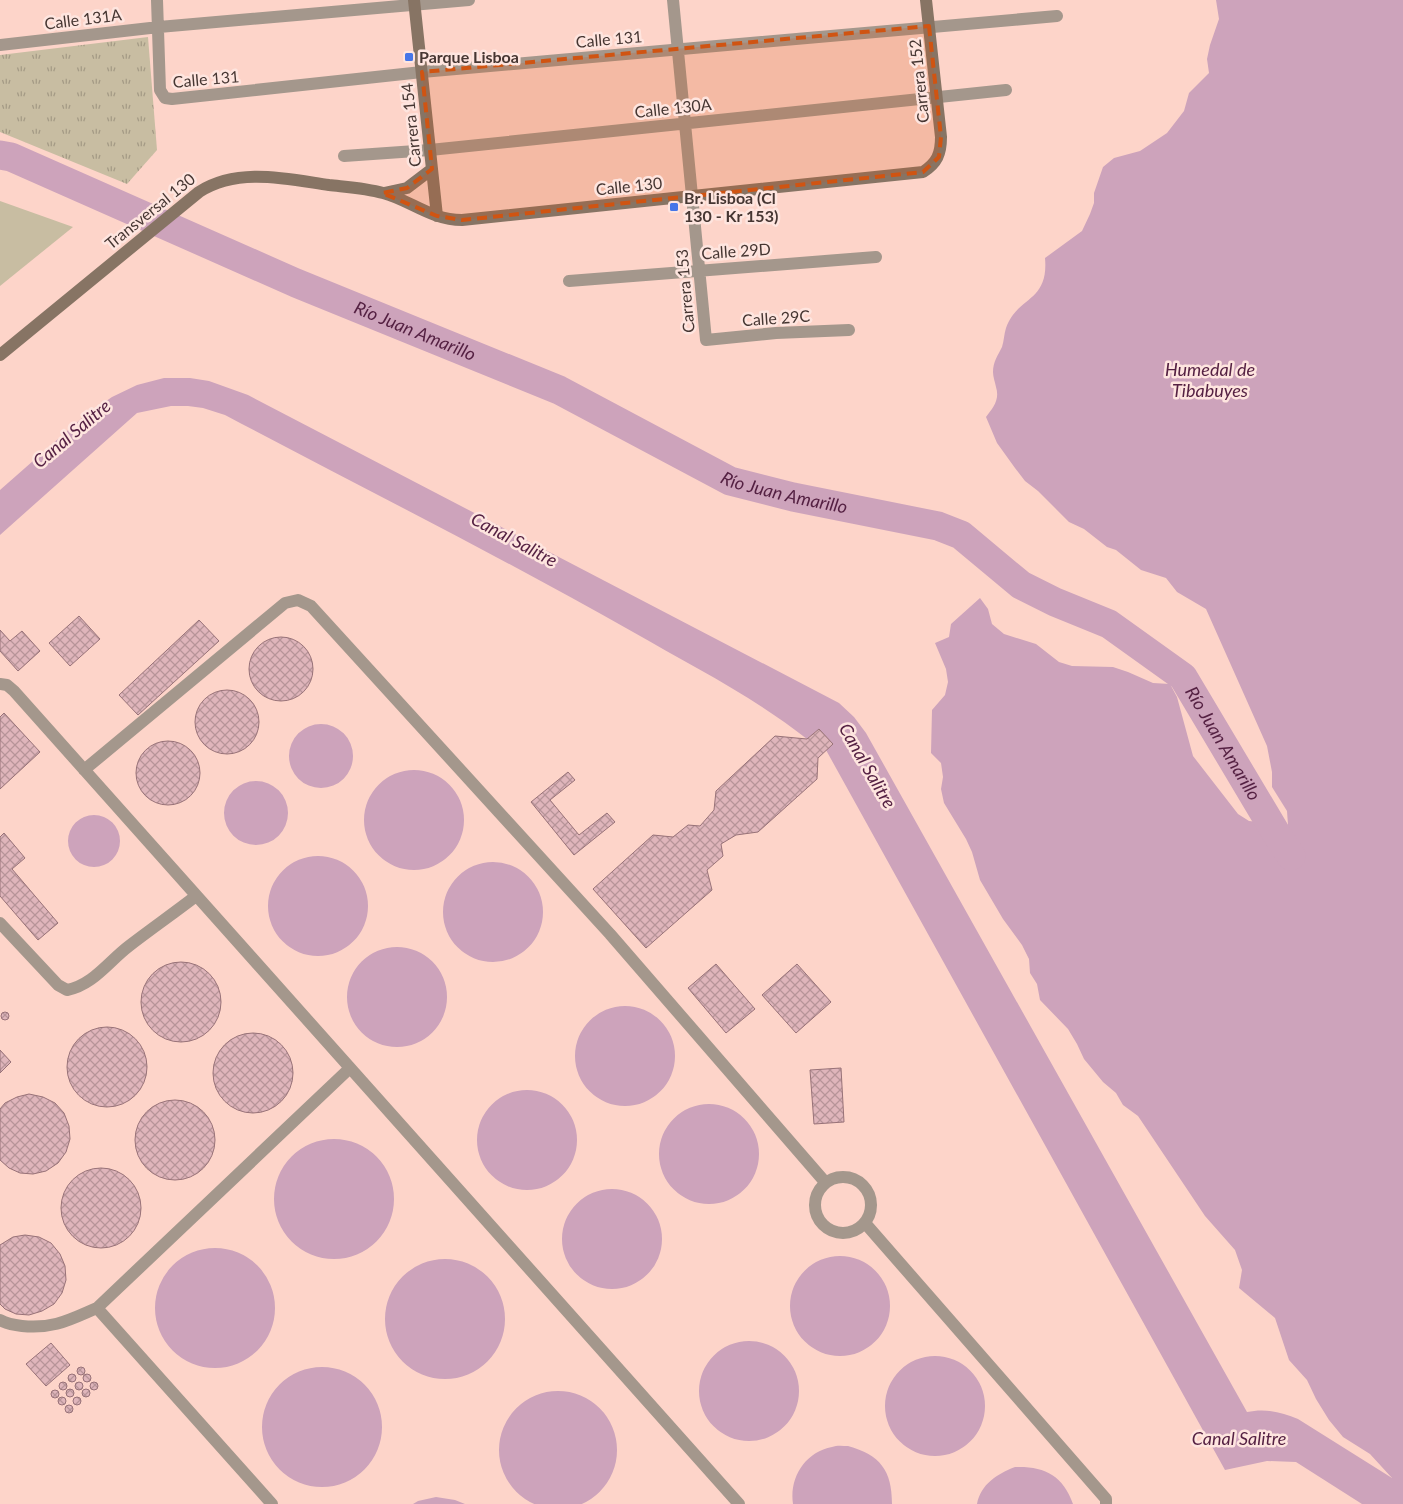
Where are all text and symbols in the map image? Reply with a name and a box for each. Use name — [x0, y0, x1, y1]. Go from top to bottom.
street label: Calle 131A — [43, 4, 123, 33]
street label: Calle 131 — [575, 26, 643, 51]
street label: Carrera 152 — [905, 38, 932, 124]
place label: Parque Lisboa — [419, 47, 519, 66]
marker: Parque Lisboa — [403, 51, 415, 63]
street label: Calle 131 — [172, 66, 240, 91]
street label: Carrera 154 — [397, 82, 424, 168]
street label: Calle 130A — [633, 94, 713, 121]
street label: Transversal 130 — [101, 169, 198, 253]
street label: Calle 130 — [595, 173, 663, 198]
place label: Br. Lisboa (Cl 130 - Kr 153) — [684, 188, 778, 225]
marker: Br. Lisboa (Cl 130 - Kr 153) — [668, 201, 680, 213]
street label: Calle 29D — [701, 239, 771, 262]
street label: Carrera 153 — [671, 248, 698, 334]
water label: Río Juan Amarillo — [351, 296, 479, 365]
street label: Calle 29C — [741, 306, 811, 329]
water label: Humedal de Tibabuyes — [1165, 358, 1255, 401]
water label: Canal Salitre — [28, 394, 115, 472]
water label: Río Juan Amarillo — [717, 466, 849, 518]
water label: Canal Salitre — [468, 507, 561, 571]
water label: Río Juan Amarillo — [1181, 682, 1266, 804]
water label: Canal Salitre — [835, 719, 901, 812]
water label: Canal Salitre — [1192, 1427, 1286, 1449]

